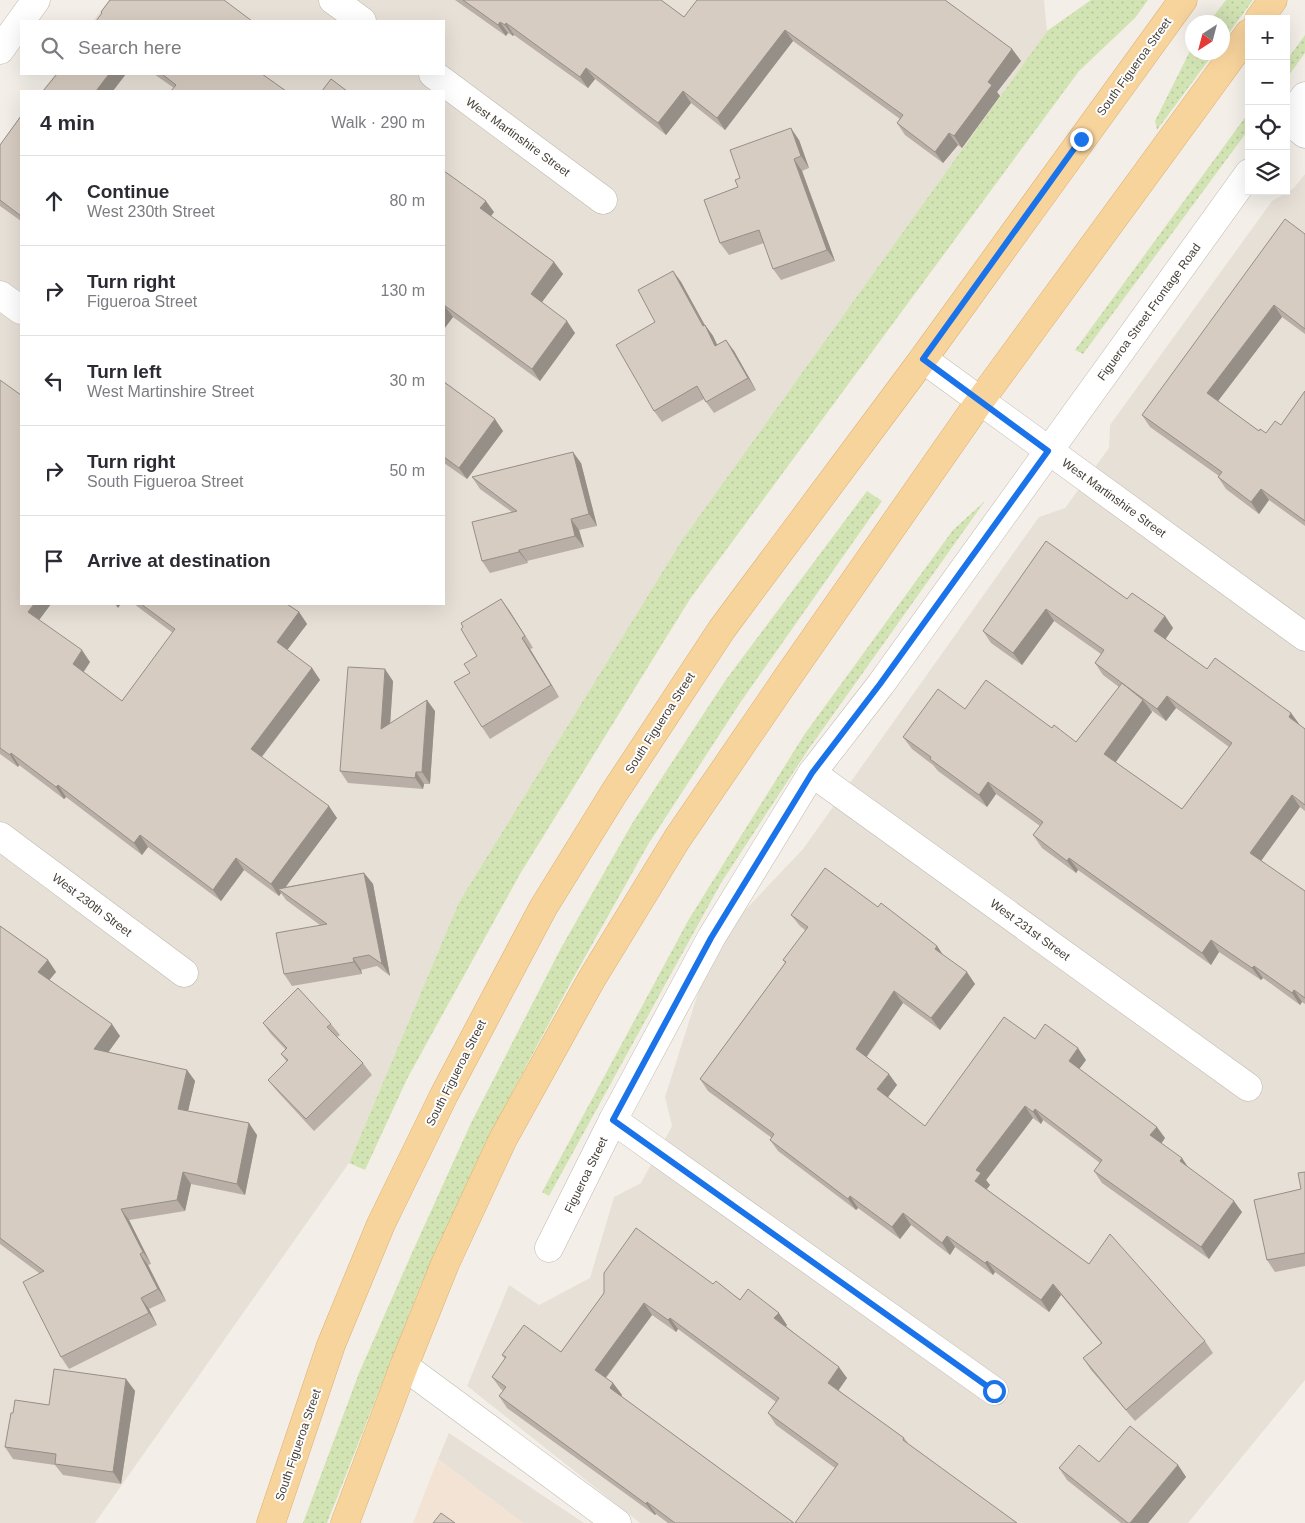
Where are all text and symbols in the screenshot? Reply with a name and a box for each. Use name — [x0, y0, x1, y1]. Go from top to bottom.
street label: South Figueroa Street — [1094, 15, 1175, 119]
north arrow — [1185, 15, 1230, 60]
map controls — [1245, 15, 1290, 195]
button: + — [1245, 15, 1290, 60]
search box — [20, 20, 445, 75]
icon: search — [38, 34, 66, 62]
text: Search here — [78, 37, 182, 58]
button: − — [1245, 60, 1290, 105]
street label: West Martinshire Street — [463, 95, 573, 180]
button: locate — [1245, 105, 1290, 150]
text: 4 min — [40, 111, 95, 134]
text: Walk · 290 m — [331, 114, 425, 131]
route end — [1070, 128, 1093, 151]
button: layers — [1245, 150, 1290, 195]
text: Continue — [87, 181, 169, 202]
icon: ahead — [40, 187, 68, 215]
text: 80 m — [389, 192, 425, 209]
text: West 230th Street — [87, 203, 215, 220]
street label: Figueroa Street Frontage Road — [1095, 241, 1203, 383]
text: Turn right — [87, 271, 175, 292]
icon: right — [40, 277, 68, 305]
text: 130 m — [381, 282, 425, 299]
text: Figueroa Street — [87, 293, 197, 310]
text: Turn left — [87, 361, 162, 382]
icon: left — [40, 367, 68, 395]
text: 30 m — [389, 372, 425, 389]
text: West Martinshire Street — [87, 383, 254, 400]
text: Turn right — [87, 451, 175, 472]
street label: West Martinshire Street — [1059, 456, 1169, 541]
icon: right — [40, 457, 68, 485]
text: 50 m — [389, 462, 425, 479]
text: South Figueroa Street — [87, 473, 244, 490]
icon: arrive — [40, 547, 68, 575]
text: Arrive at destination — [87, 550, 271, 571]
street label: South Figueroa Street — [622, 669, 698, 776]
street label: West 230th Street — [50, 871, 135, 940]
street label: West 231st Street — [987, 896, 1073, 964]
street label: South Figueroa Street — [423, 1017, 489, 1128]
street label: Figueroa Street — [562, 1134, 611, 1215]
route start — [983, 1380, 1006, 1403]
street label: South Figueroa Street — [272, 1387, 324, 1503]

